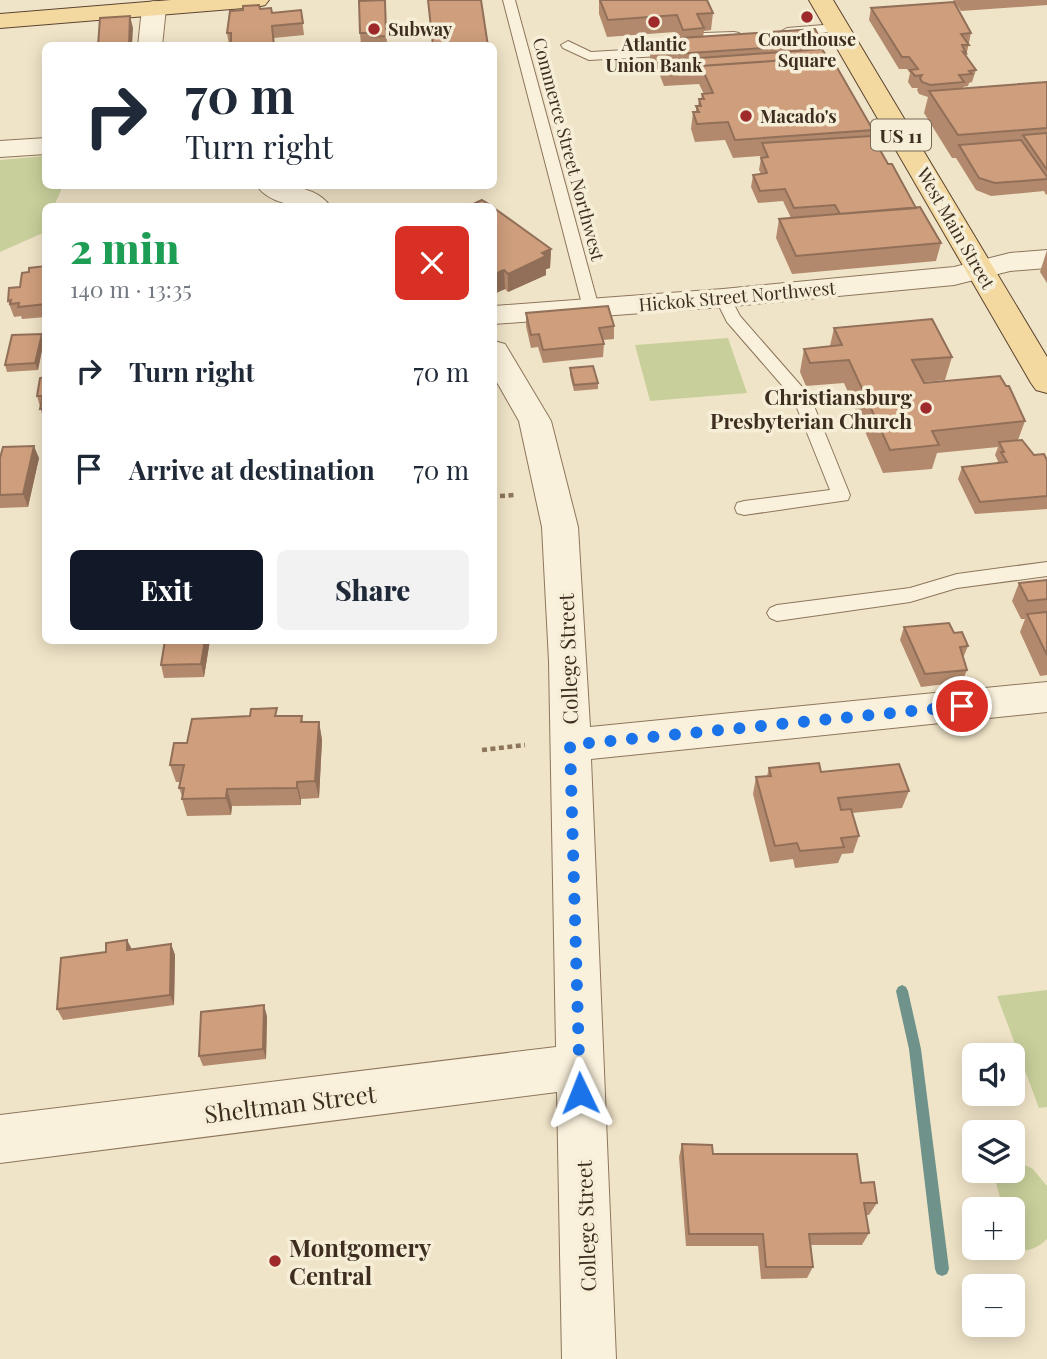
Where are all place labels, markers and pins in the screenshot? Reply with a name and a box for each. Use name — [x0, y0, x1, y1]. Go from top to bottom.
marker: Courthouse Square — [799, 9, 815, 25]
marker: Atlantic Union Bank — [646, 14, 662, 30]
place label: Subway — [388, 17, 453, 41]
marker: Subway — [366, 21, 382, 37]
place label: Courthouse Square — [758, 27, 856, 72]
place label: Atlantic Union Bank — [605, 32, 703, 77]
place label: Macado's — [760, 104, 837, 128]
marker: Macado's — [738, 108, 754, 124]
place label: Christiansburg Presbyterian Church — [710, 382, 912, 434]
marker: Christiansburg Presbyterian Church — [918, 400, 934, 416]
pin — [932, 676, 992, 736]
place label: Montgomery Central — [289, 1231, 432, 1291]
marker: Montgomery Central — [267, 1253, 283, 1269]

